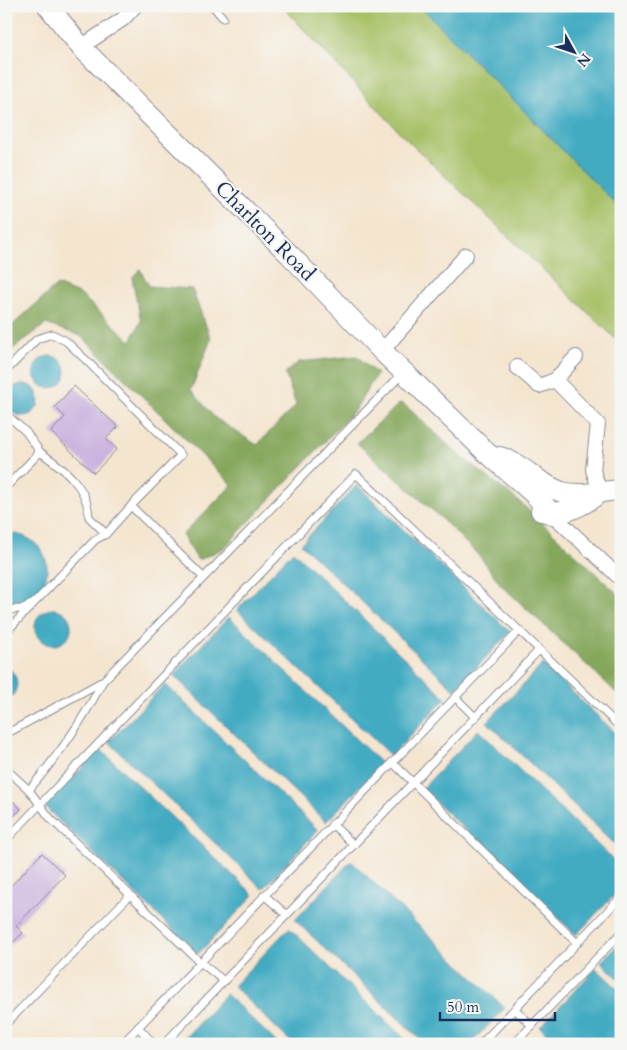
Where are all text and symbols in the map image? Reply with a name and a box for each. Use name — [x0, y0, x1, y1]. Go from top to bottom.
north arrow — [550, 28, 600, 78]
text: N — [572, 49, 595, 71]
street label: Charlton Road — [208, 174, 322, 288]
scale bar — [440, 990, 554, 1022]
text: 50 m — [447, 997, 479, 1017]

